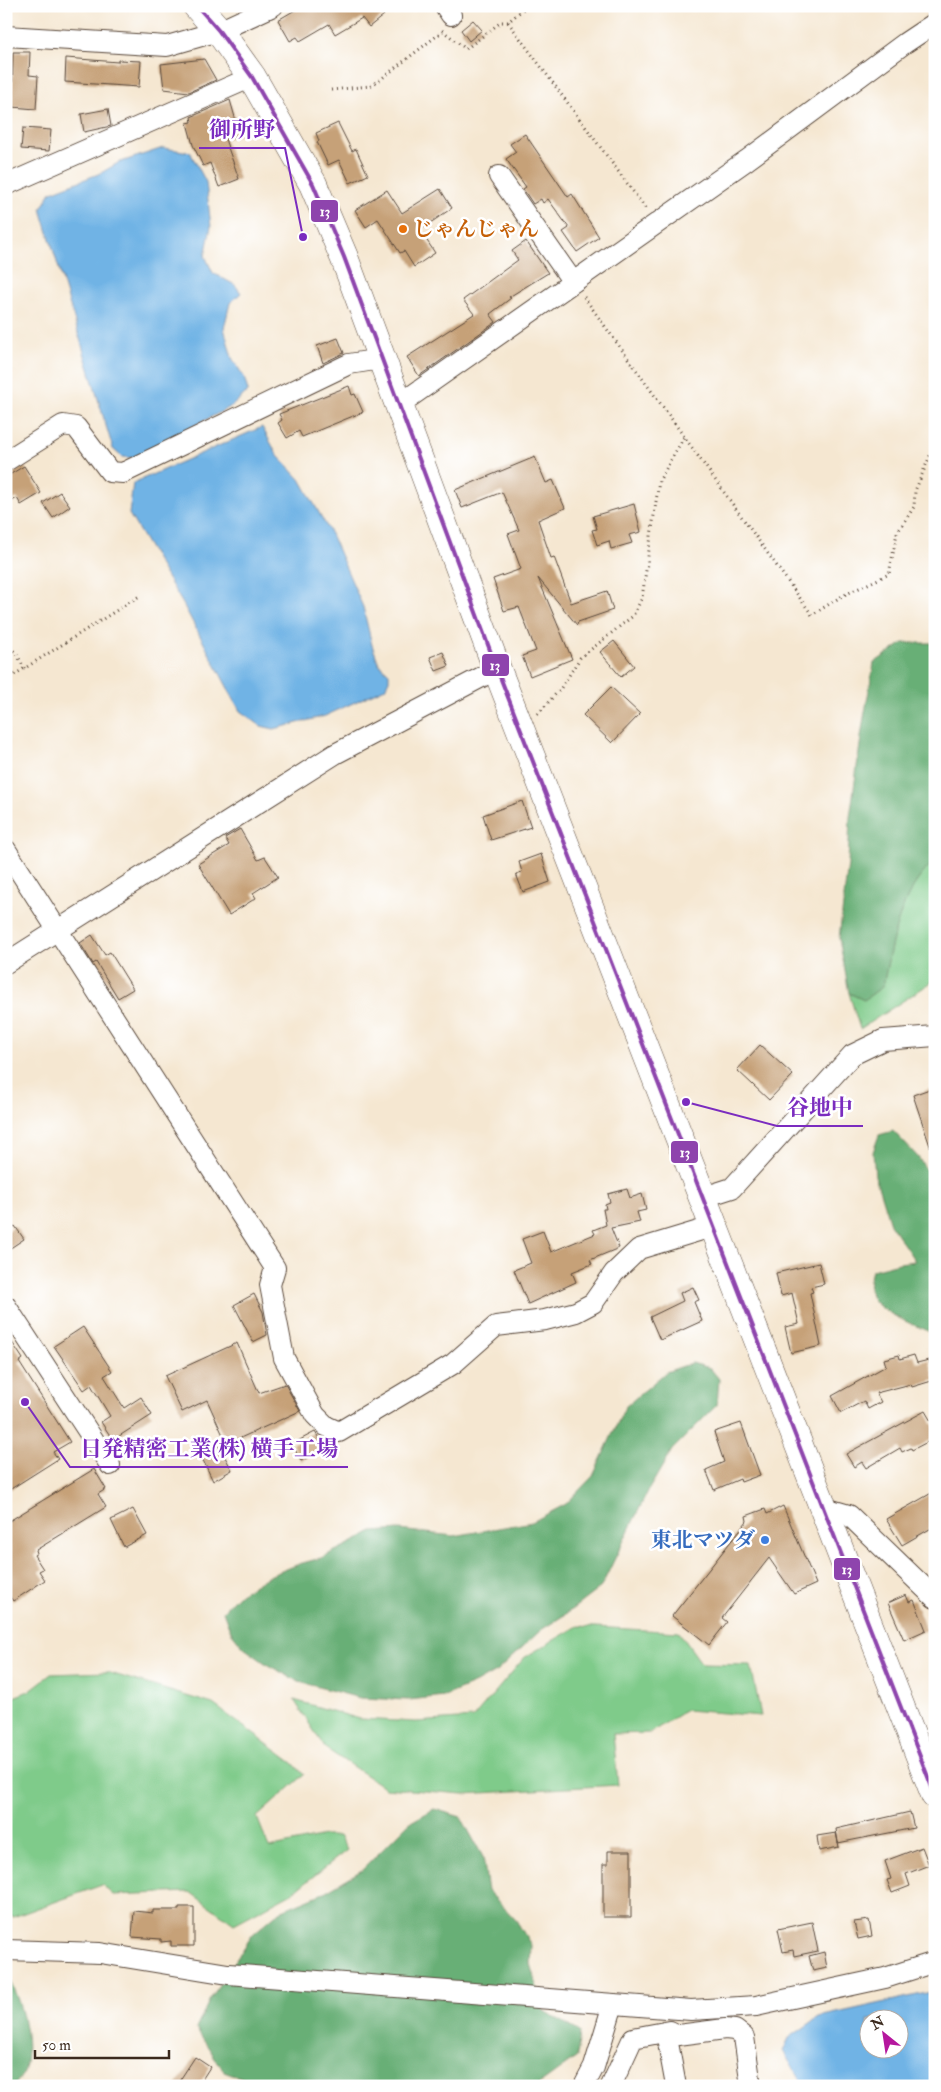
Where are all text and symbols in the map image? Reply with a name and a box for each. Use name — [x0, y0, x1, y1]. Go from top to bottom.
callout: 御所野 — [199, 111, 285, 148]
text: 御所野 — [209, 116, 276, 144]
line badge: 13 — [310, 199, 339, 223]
text: 13 — [320, 203, 330, 220]
place label: じゃんじゃん — [413, 216, 539, 243]
marker: じゃんじゃん — [397, 223, 409, 235]
line badge: 13 — [481, 653, 510, 677]
text: 13 — [490, 657, 500, 674]
callout: 谷地中 — [777, 1089, 863, 1126]
text: 谷地中 — [787, 1094, 853, 1122]
line badge: 13 — [670, 1140, 699, 1164]
text: 13 — [680, 1144, 690, 1161]
callout: 日発精密工業(株) 横手工場 — [70, 1430, 348, 1467]
text: 日発精密工業(株) 横手工場 — [80, 1435, 338, 1463]
place label: 東北マツダ — [651, 1527, 755, 1554]
marker: 東北マツダ — [759, 1534, 771, 1546]
line badge: 13 — [833, 1557, 861, 1581]
text: 13 — [842, 1561, 852, 1578]
north arrow — [858, 2010, 908, 2060]
text: N — [867, 2012, 888, 2034]
scale bar — [35, 2027, 169, 2059]
text: 50 m — [42, 2036, 71, 2055]

